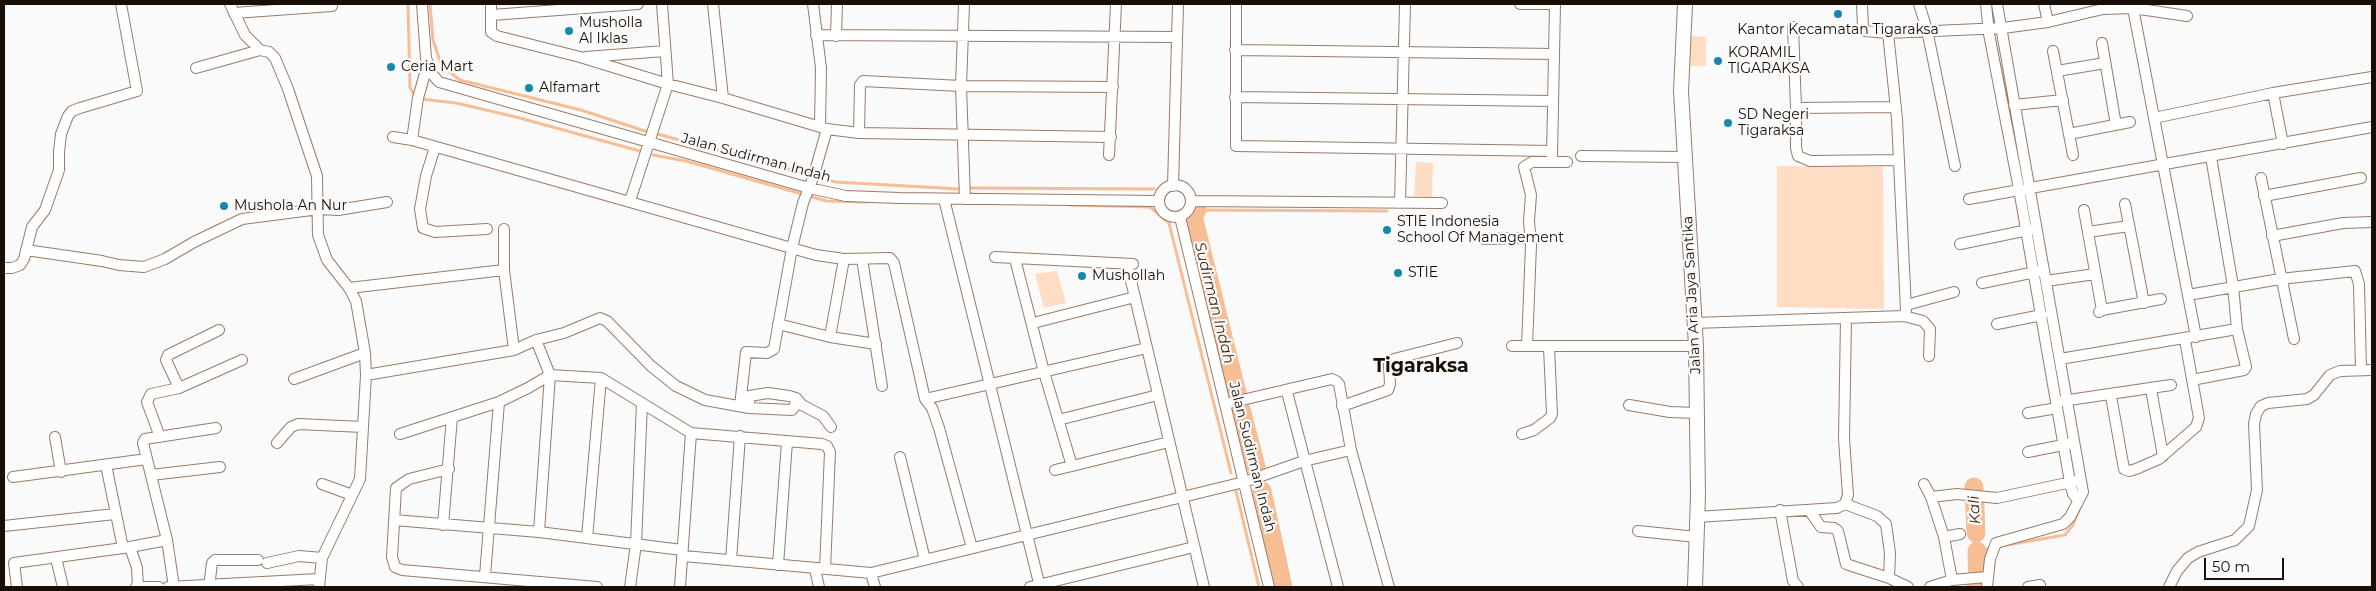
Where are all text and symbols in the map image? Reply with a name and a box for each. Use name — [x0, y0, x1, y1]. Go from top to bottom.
marker: Kantor Kecamatan Tigaraksa — [1832, 8, 1844, 20]
place label: Musholla Al Iklas — [579, 15, 643, 48]
place label: Kantor Kecamatan Tigaraksa — [1737, 22, 1939, 38]
marker: Musholla Al Iklas — [563, 25, 575, 37]
place label: KORAMIL TIGARAKSA — [1728, 45, 1810, 78]
marker: KORAMIL TIGARAKSA — [1712, 55, 1724, 67]
place label: Ceria Mart — [401, 59, 473, 75]
marker: Ceria Mart — [385, 61, 397, 73]
place label: Alfamart — [539, 80, 600, 96]
marker: Alfamart — [523, 82, 535, 94]
place label: SD Negeri Tigaraksa — [1738, 107, 1809, 140]
marker: SD Negeri Tigaraksa — [1722, 117, 1734, 129]
street label: Jalan Sudirman Indah — [679, 130, 833, 186]
place label: Mushola An Nur — [234, 198, 347, 214]
marker: Mushola An Nur — [218, 200, 230, 212]
place label: STIE Indonesia School Of Management — [1397, 214, 1564, 246]
street label: Jalan Aria Jaya Santika — [1679, 216, 1705, 374]
marker: STIE Indonesia School Of Management — [1381, 224, 1393, 236]
water label: Sudirman Indah — [1190, 240, 1238, 366]
place label: STIE — [1408, 265, 1438, 281]
marker: STIE — [1392, 267, 1404, 279]
place label: Mushollah — [1092, 268, 1165, 284]
marker: Mushollah — [1076, 270, 1088, 282]
district label: Tigaraksa — [1373, 355, 1469, 377]
street label: Jalan Sudirman Indah — [1225, 380, 1279, 534]
water label: Kali — [1965, 495, 1985, 525]
scale bar — [2206, 548, 2286, 580]
text: 50 m — [2212, 557, 2250, 576]

